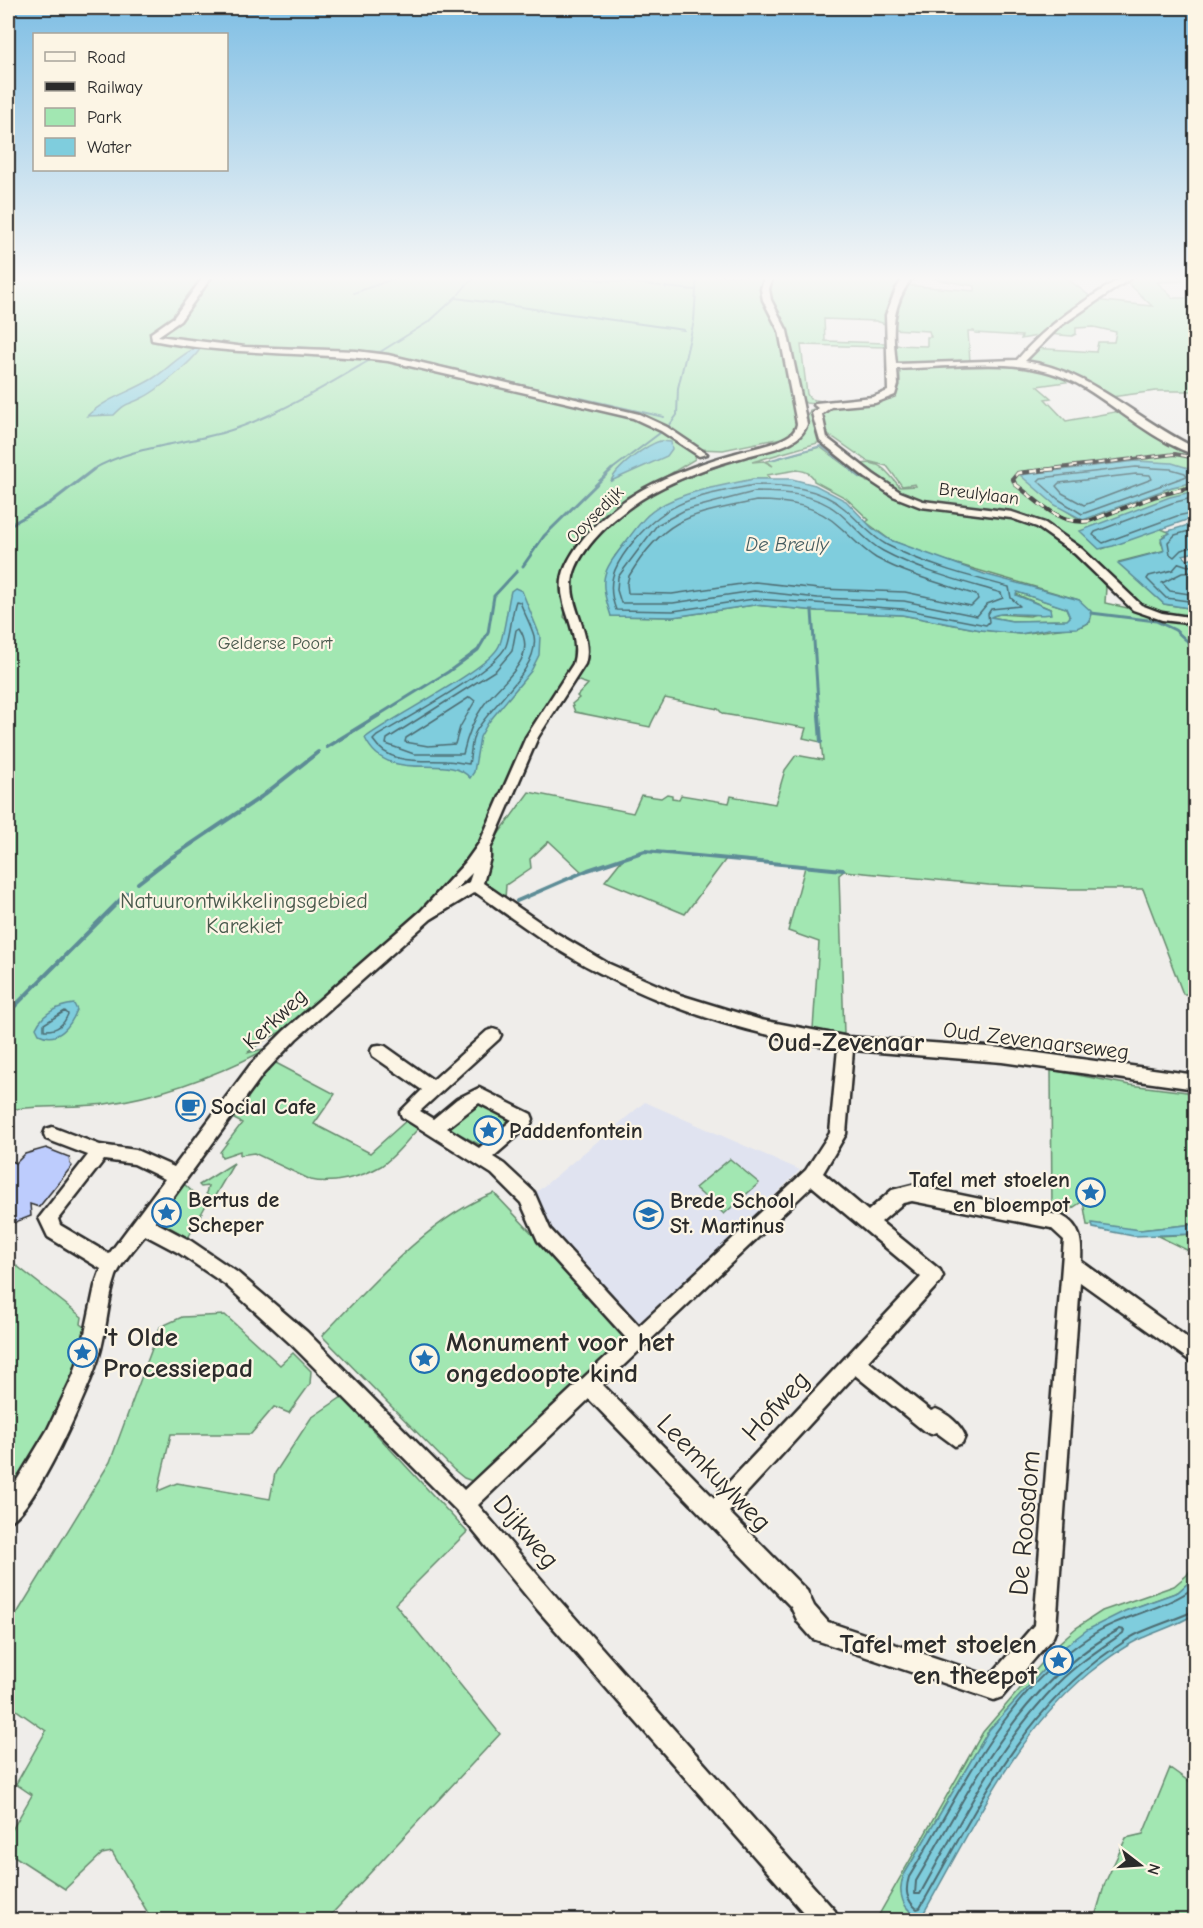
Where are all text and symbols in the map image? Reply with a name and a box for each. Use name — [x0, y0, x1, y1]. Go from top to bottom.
legend — [33, 33, 228, 171]
text: Road — [87, 47, 126, 68]
text: Railway — [87, 77, 144, 98]
text: Park — [87, 107, 122, 128]
text: Water — [87, 137, 132, 158]
street label: Breulylaan — [938, 479, 1020, 509]
street label: Ooysedijk — [562, 482, 628, 548]
water label: De Breuly — [746, 533, 830, 556]
park label: Gelderse Poort — [218, 633, 333, 654]
park label: Natuurontwikkelingsgebied Karekiet — [120, 888, 368, 939]
street label: Kerkweg — [238, 983, 312, 1055]
street label: Oud Zevenaarseweg — [942, 1017, 1130, 1065]
district label: Oud-Zevenaar — [768, 1028, 925, 1058]
cafe icon: Social Cafe — [174, 1091, 206, 1123]
place label: Social Cafe — [211, 1094, 316, 1120]
place icon: Paddenfontein — [472, 1115, 504, 1147]
place label: Paddenfontein — [509, 1118, 643, 1144]
place label: Tafel met stoelen en bloempot — [909, 1167, 1071, 1218]
place icon: Tafel met stoelen en bloempot — [1075, 1177, 1107, 1209]
place label: Bertus de Scheper — [188, 1187, 279, 1238]
place label: Brede School St. Martinus — [670, 1188, 794, 1239]
place icon: Bertus de Scheper — [151, 1197, 183, 1229]
school or university icon: Brede School St. Martinus — [633, 1198, 665, 1230]
place label: 't Olde Processiepad — [103, 1322, 253, 1384]
place label: Monument voor het ongedoopte kind — [446, 1327, 675, 1389]
place icon: 't Olde Processiepad — [66, 1337, 98, 1369]
place icon: Monument voor het ongedoopte kind — [409, 1342, 441, 1374]
street label: Hofweg — [736, 1364, 816, 1448]
street label: Leemkuylweg — [650, 1408, 778, 1538]
street label: De Roosdom — [1003, 1449, 1047, 1597]
street label: Dijkweg — [486, 1489, 566, 1575]
place label: Tafel met stoelen en theepot — [840, 1629, 1038, 1691]
place icon: Tafel met stoelen en theepot — [1042, 1644, 1074, 1676]
north arrow — [1110, 1835, 1170, 1895]
text: N — [1143, 1861, 1164, 1877]

